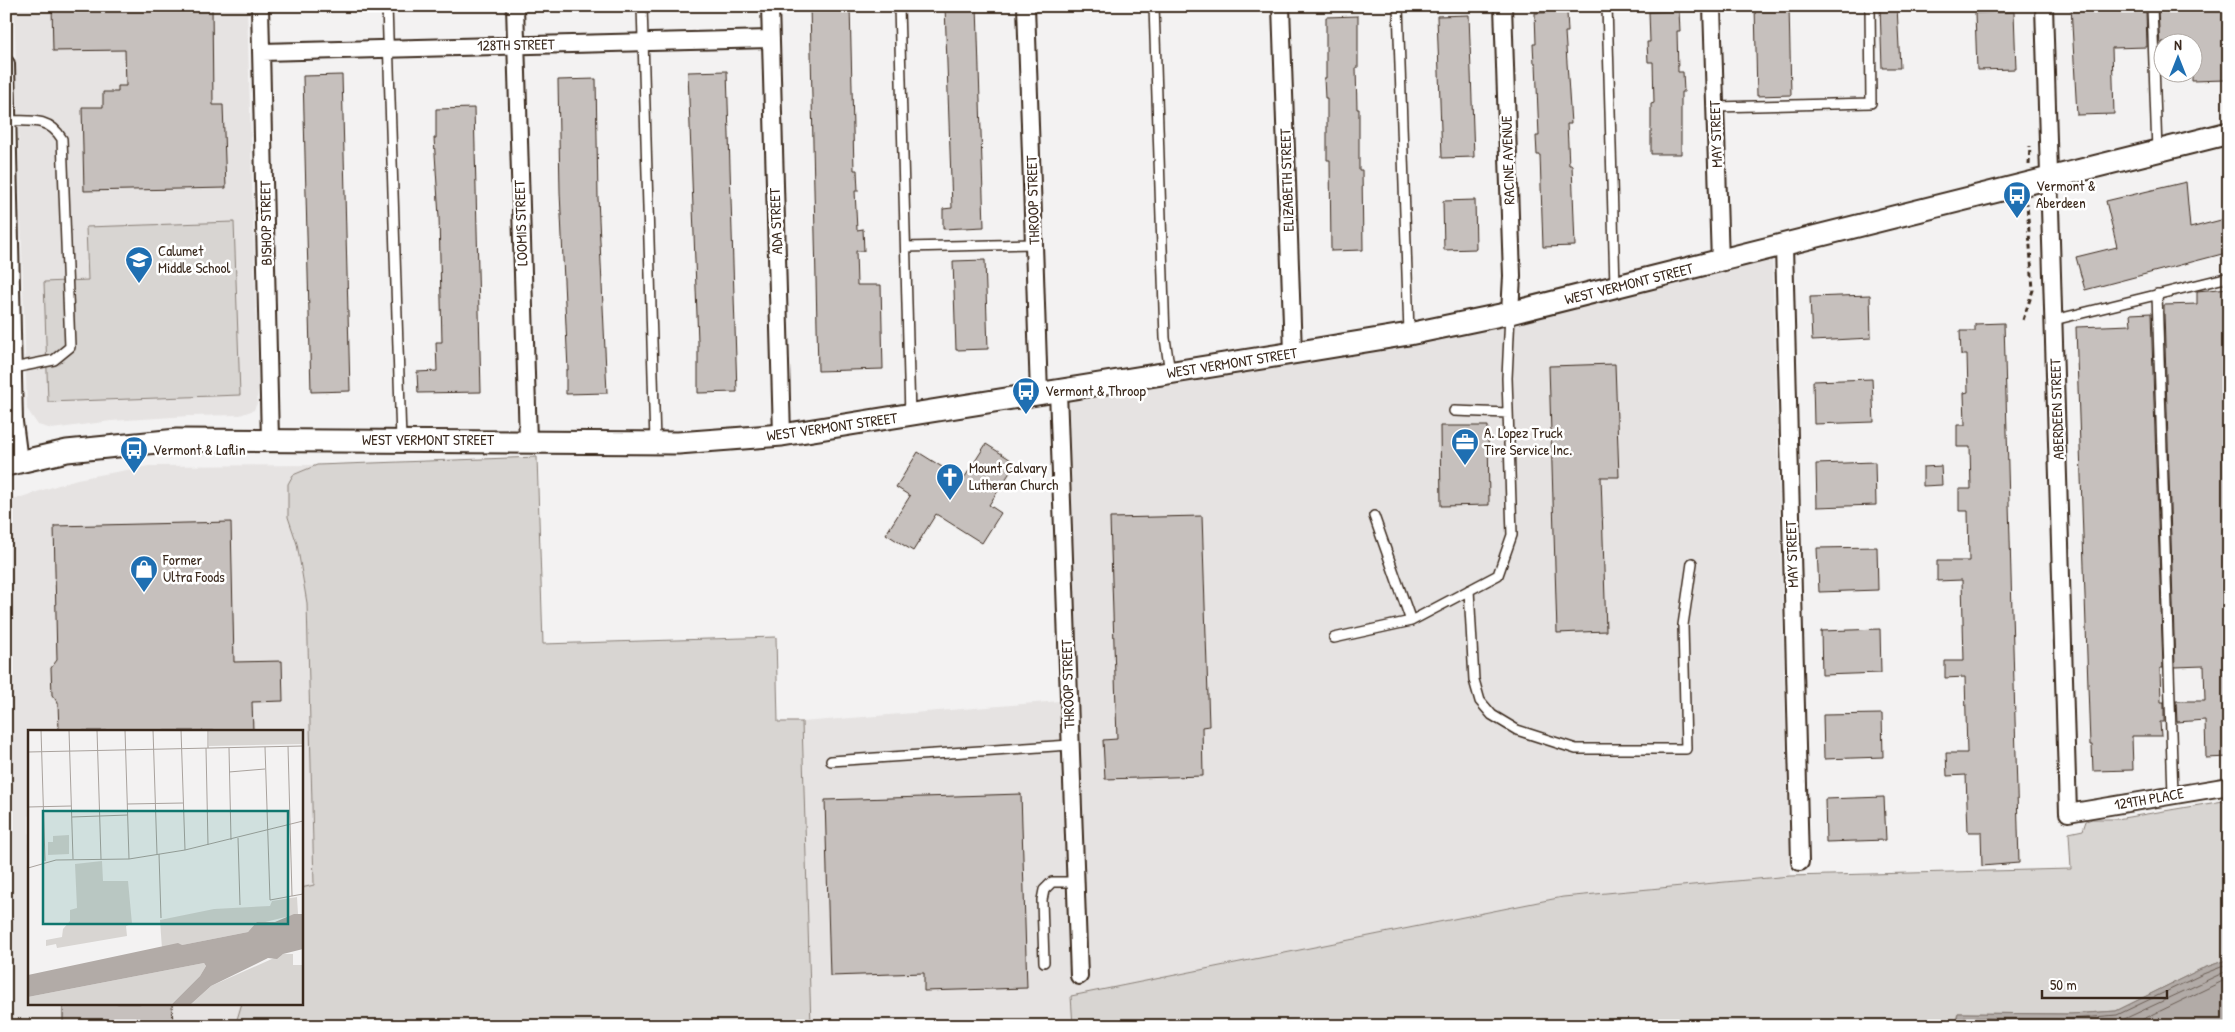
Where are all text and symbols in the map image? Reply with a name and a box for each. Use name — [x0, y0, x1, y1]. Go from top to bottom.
north arrow — [2152, 32, 2202, 82]
street label: 128TH STREET — [477, 33, 556, 56]
text: N — [2174, 35, 2182, 54]
street label: MAY STREET — [1704, 99, 1727, 168]
street label: RACINE AVENUE — [1495, 115, 1520, 205]
street label: ELIZABETH STREET — [1274, 127, 1299, 232]
street label: THROOP STREET — [1020, 154, 1045, 245]
place label: Vermont & Aberdeen — [2036, 175, 2096, 213]
street label: BISHOP STREET — [254, 179, 277, 266]
street label: LOOMIS STREET — [508, 179, 532, 266]
bus stop icon: Vermont & Aberdeen — [2002, 180, 2032, 219]
street label: ADA STREET — [764, 187, 787, 254]
place label: Calumet Middle School — [158, 240, 230, 278]
school or university icon: Calumet Middle School — [124, 245, 154, 284]
street label: WEST VERMONT STREET — [1562, 257, 1696, 310]
street label: WEST VERMONT STREET — [1165, 342, 1300, 383]
street label: ABERDEEN STREET — [2044, 357, 2069, 460]
bus stop icon: Vermont & Throop — [1011, 376, 1041, 415]
place label: Vermont & Throop — [1045, 380, 1146, 401]
street label: WEST VERMONT STREET — [765, 407, 900, 446]
place label: A. Lopez Truck Tire Service Inc. — [1484, 422, 1572, 460]
office icon: A. Lopez Truck Tire Service Inc. — [1450, 427, 1480, 466]
street label: WEST VERMONT STREET — [362, 429, 495, 450]
bus stop icon: Vermont & Laflin — [119, 435, 149, 474]
place label: Vermont & Laflin — [153, 439, 246, 460]
place label: Mount Calvary Lutheran Church — [969, 457, 1058, 495]
church icon: Mount Calvary Lutheran Church — [935, 462, 965, 501]
street label: MAY STREET — [1780, 519, 1803, 588]
place label: Former Ultra Foods — [162, 549, 225, 587]
shop icon: Former Ultra Foods — [129, 554, 159, 593]
street label: THROOP STREET — [1055, 638, 1080, 729]
inset map — [28, 730, 302, 1004]
street label: 129TH PLACE — [2112, 782, 2186, 815]
scale bar — [2042, 967, 2168, 999]
text: 50 m — [2050, 974, 2077, 995]

